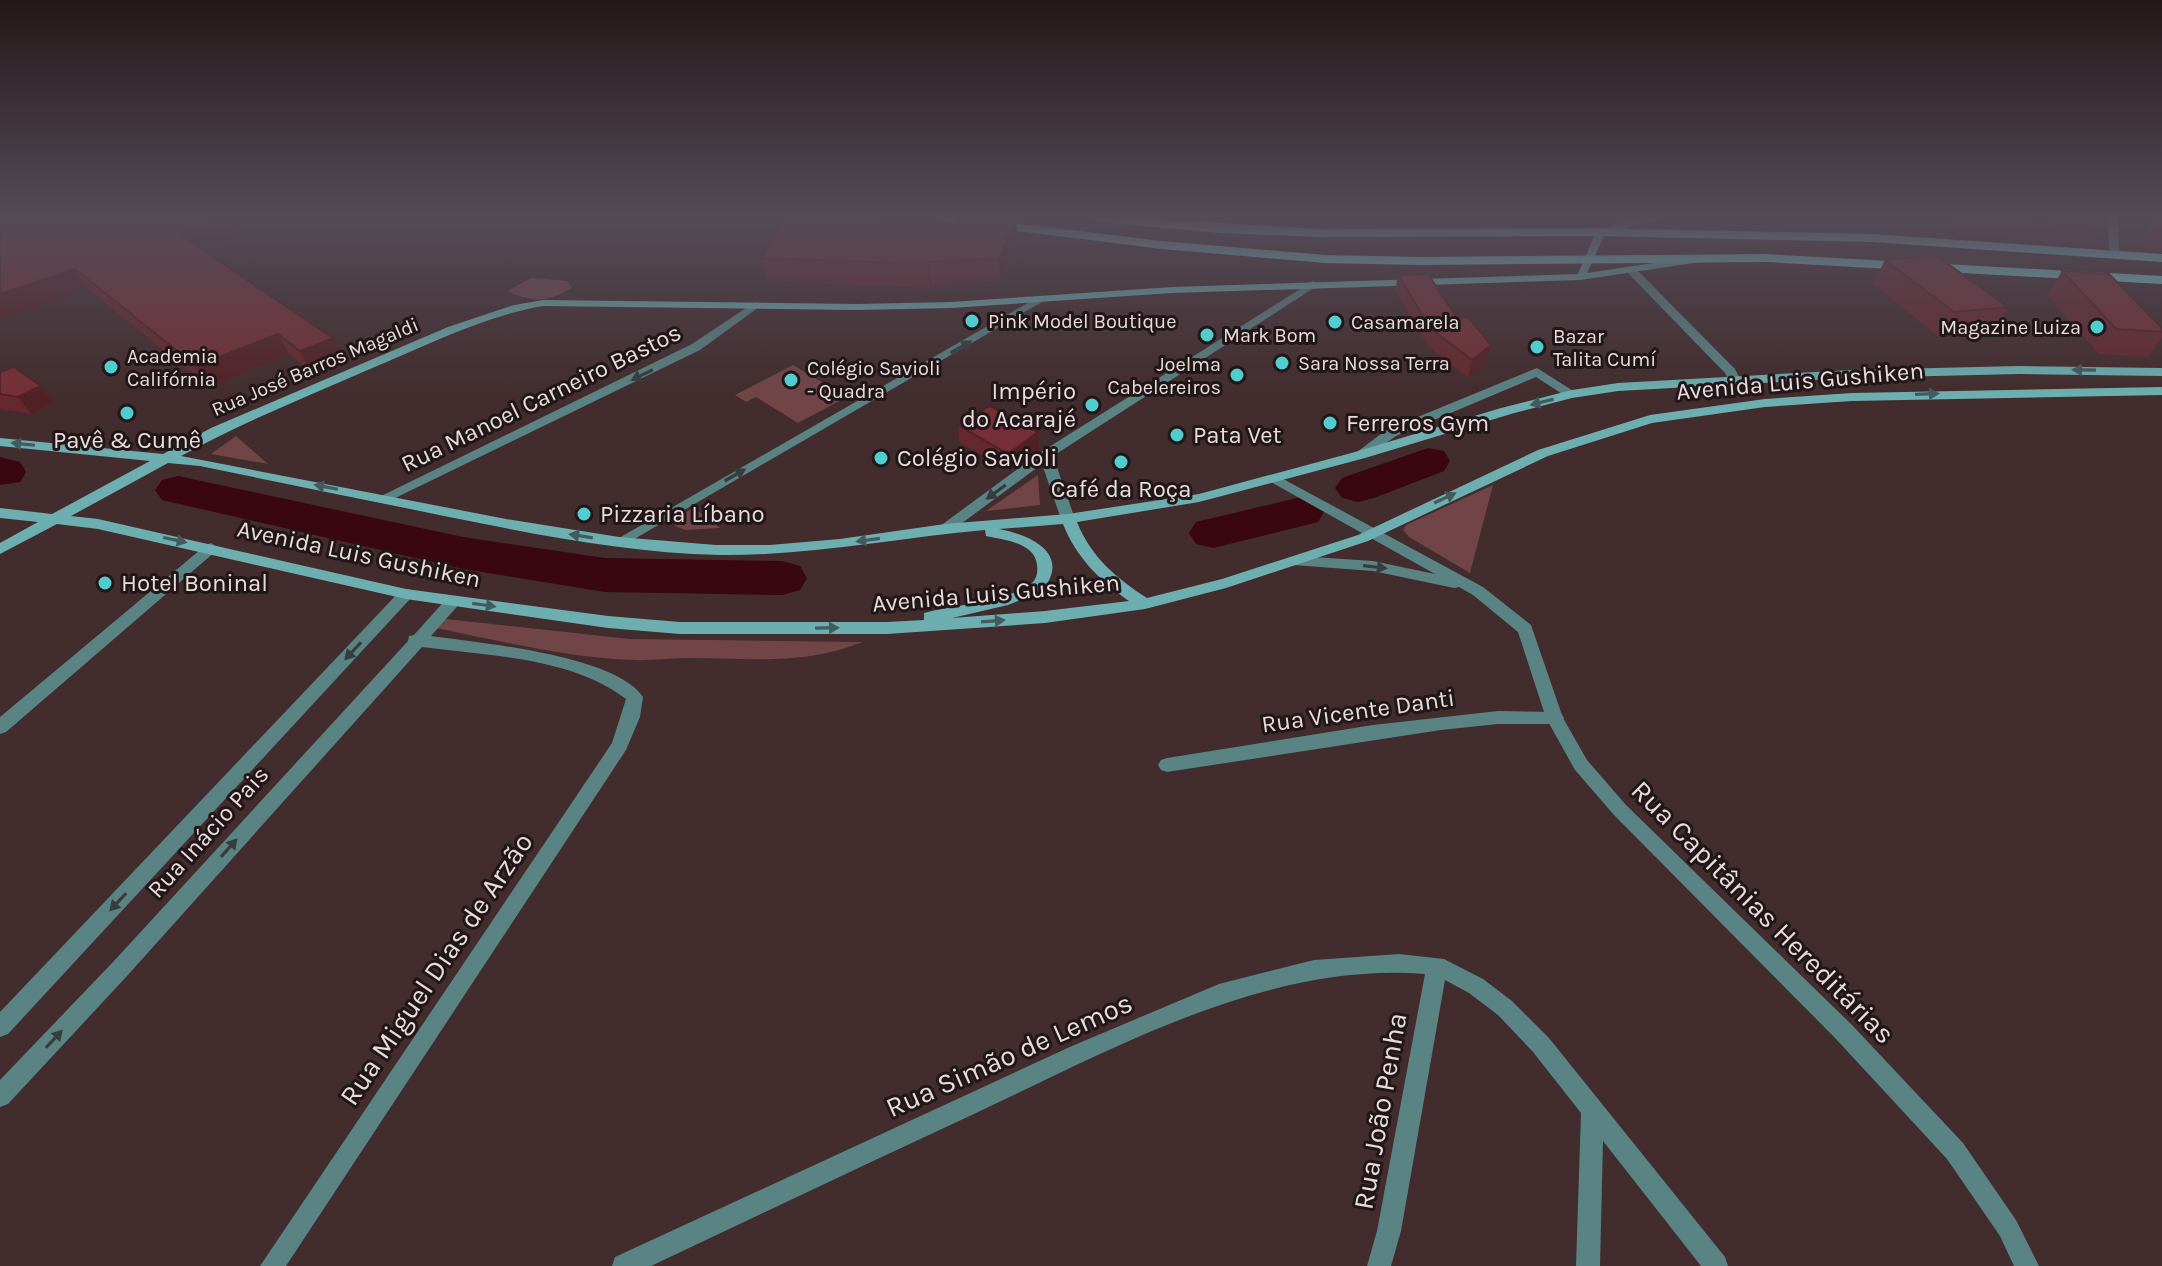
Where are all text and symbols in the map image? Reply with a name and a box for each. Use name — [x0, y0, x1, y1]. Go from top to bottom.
place label: Pink Model Boutique — [988, 310, 1176, 333]
place label: Casamarela — [1351, 311, 1460, 334]
marker: Pink Model Boutique — [963, 312, 981, 330]
street label: Rua José Barros Magaldi — [208, 313, 422, 421]
marker: Casamarela — [1326, 313, 1344, 331]
place label: Magazine Luiza — [1940, 316, 2081, 339]
street label: Rua Manoel Carneiro Bastos — [397, 318, 685, 478]
marker: Magazine Luiza — [2088, 318, 2106, 336]
place label: Mark Bom — [1223, 324, 1316, 347]
place label: Bazar Talita Cumí — [1553, 325, 1656, 371]
marker: Mark Bom — [1198, 326, 1216, 344]
marker: Bazar Talita Cumí — [1528, 338, 1546, 356]
one-way arrow — [950, 340, 972, 354]
place label: Academia Califórnia — [127, 345, 218, 391]
place label: Sara Nossa Terra — [1298, 352, 1450, 375]
place label: Joelma Cabelereiros — [1108, 353, 1221, 399]
marker: Sara Nossa Terra — [1273, 354, 1291, 372]
street label: Avenida Luis Gushiken — [1675, 356, 1925, 406]
place label: Colégio Savioli - Quadra — [807, 357, 941, 403]
marker: Academia Califórnia — [102, 358, 120, 376]
one-way arrow — [2071, 364, 2096, 376]
marker: Joelma Cabelereiros — [1228, 366, 1246, 384]
one-way arrow — [630, 368, 653, 381]
marker: Colégio Savioli - Quadra — [782, 371, 800, 389]
place label: Império do Acarajé — [962, 377, 1076, 433]
one-way arrow — [1915, 387, 1940, 400]
marker: Império do Acarajé — [1083, 396, 1101, 414]
one-way arrow — [1529, 396, 1554, 408]
marker: Pavê & Cumê — [118, 404, 136, 422]
place label: Ferreros Gym — [1346, 409, 1489, 437]
marker: Ferreros Gym — [1321, 414, 1339, 432]
place label: Pata Vet — [1193, 421, 1282, 449]
place label: Pavê & Cumê — [53, 426, 201, 454]
marker: Pata Vet — [1168, 426, 1186, 444]
one-way arrow — [10, 438, 35, 451]
place label: Colégio Savioli — [897, 444, 1057, 472]
marker: Colégio Savioli — [872, 449, 890, 467]
marker: Café da Roça — [1112, 453, 1130, 471]
one-way arrow — [724, 469, 746, 483]
place label: Café da Roça — [1051, 475, 1191, 503]
one-way arrow — [313, 480, 338, 493]
one-way arrow — [985, 484, 1006, 499]
one-way arrow — [1433, 491, 1457, 505]
place label: Pizzaria Líbano — [600, 500, 765, 528]
marker: Pizzaria Líbano — [575, 505, 593, 523]
street label: Avenida Luis Gushiken — [235, 515, 483, 593]
one-way arrow — [569, 529, 594, 542]
one-way arrow — [162, 534, 187, 547]
one-way arrow — [855, 534, 880, 547]
one-way arrow — [1363, 560, 1388, 573]
street label: Avenida Luis Gushiken — [871, 568, 1121, 618]
place label: Hotel Boninal — [121, 569, 268, 597]
marker: Hotel Boninal — [96, 574, 114, 592]
one-way arrow — [472, 599, 497, 612]
one-way arrow — [981, 614, 1006, 627]
one-way arrow — [815, 622, 840, 634]
one-way arrow — [344, 641, 362, 660]
street label: Rua Vicente Danti — [1260, 684, 1456, 738]
street label: Rua Inácio Pais — [142, 761, 274, 903]
street label: Rua Capitânias Hereditárias — [1625, 774, 1901, 1050]
street label: Rua Miguel Dias de Arzão — [332, 827, 540, 1111]
one-way arrow — [220, 838, 237, 858]
one-way arrow — [110, 892, 128, 911]
street label: Rua Simão de Lemos — [881, 986, 1137, 1124]
street label: Rua João Penha — [1346, 1010, 1414, 1212]
one-way arrow — [44, 1030, 62, 1049]

